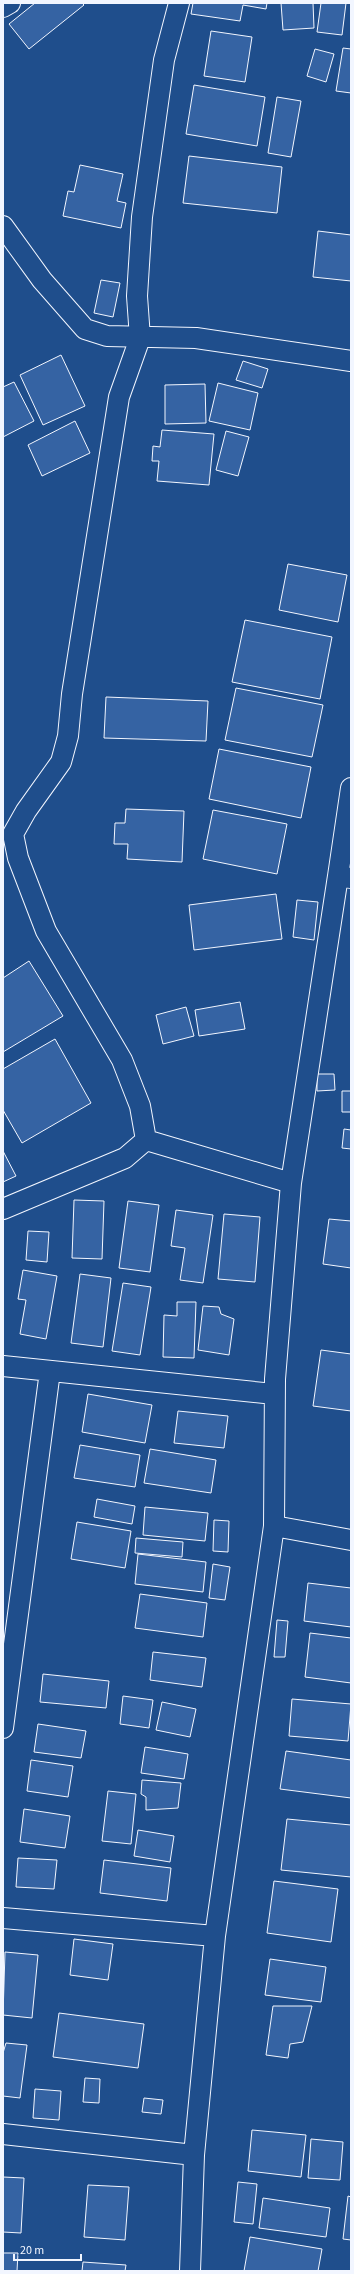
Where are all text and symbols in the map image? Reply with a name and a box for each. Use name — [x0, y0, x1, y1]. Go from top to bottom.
scale bar — [14, 2236, 81, 2262]
text: 20 m — [20, 2242, 44, 2259]

